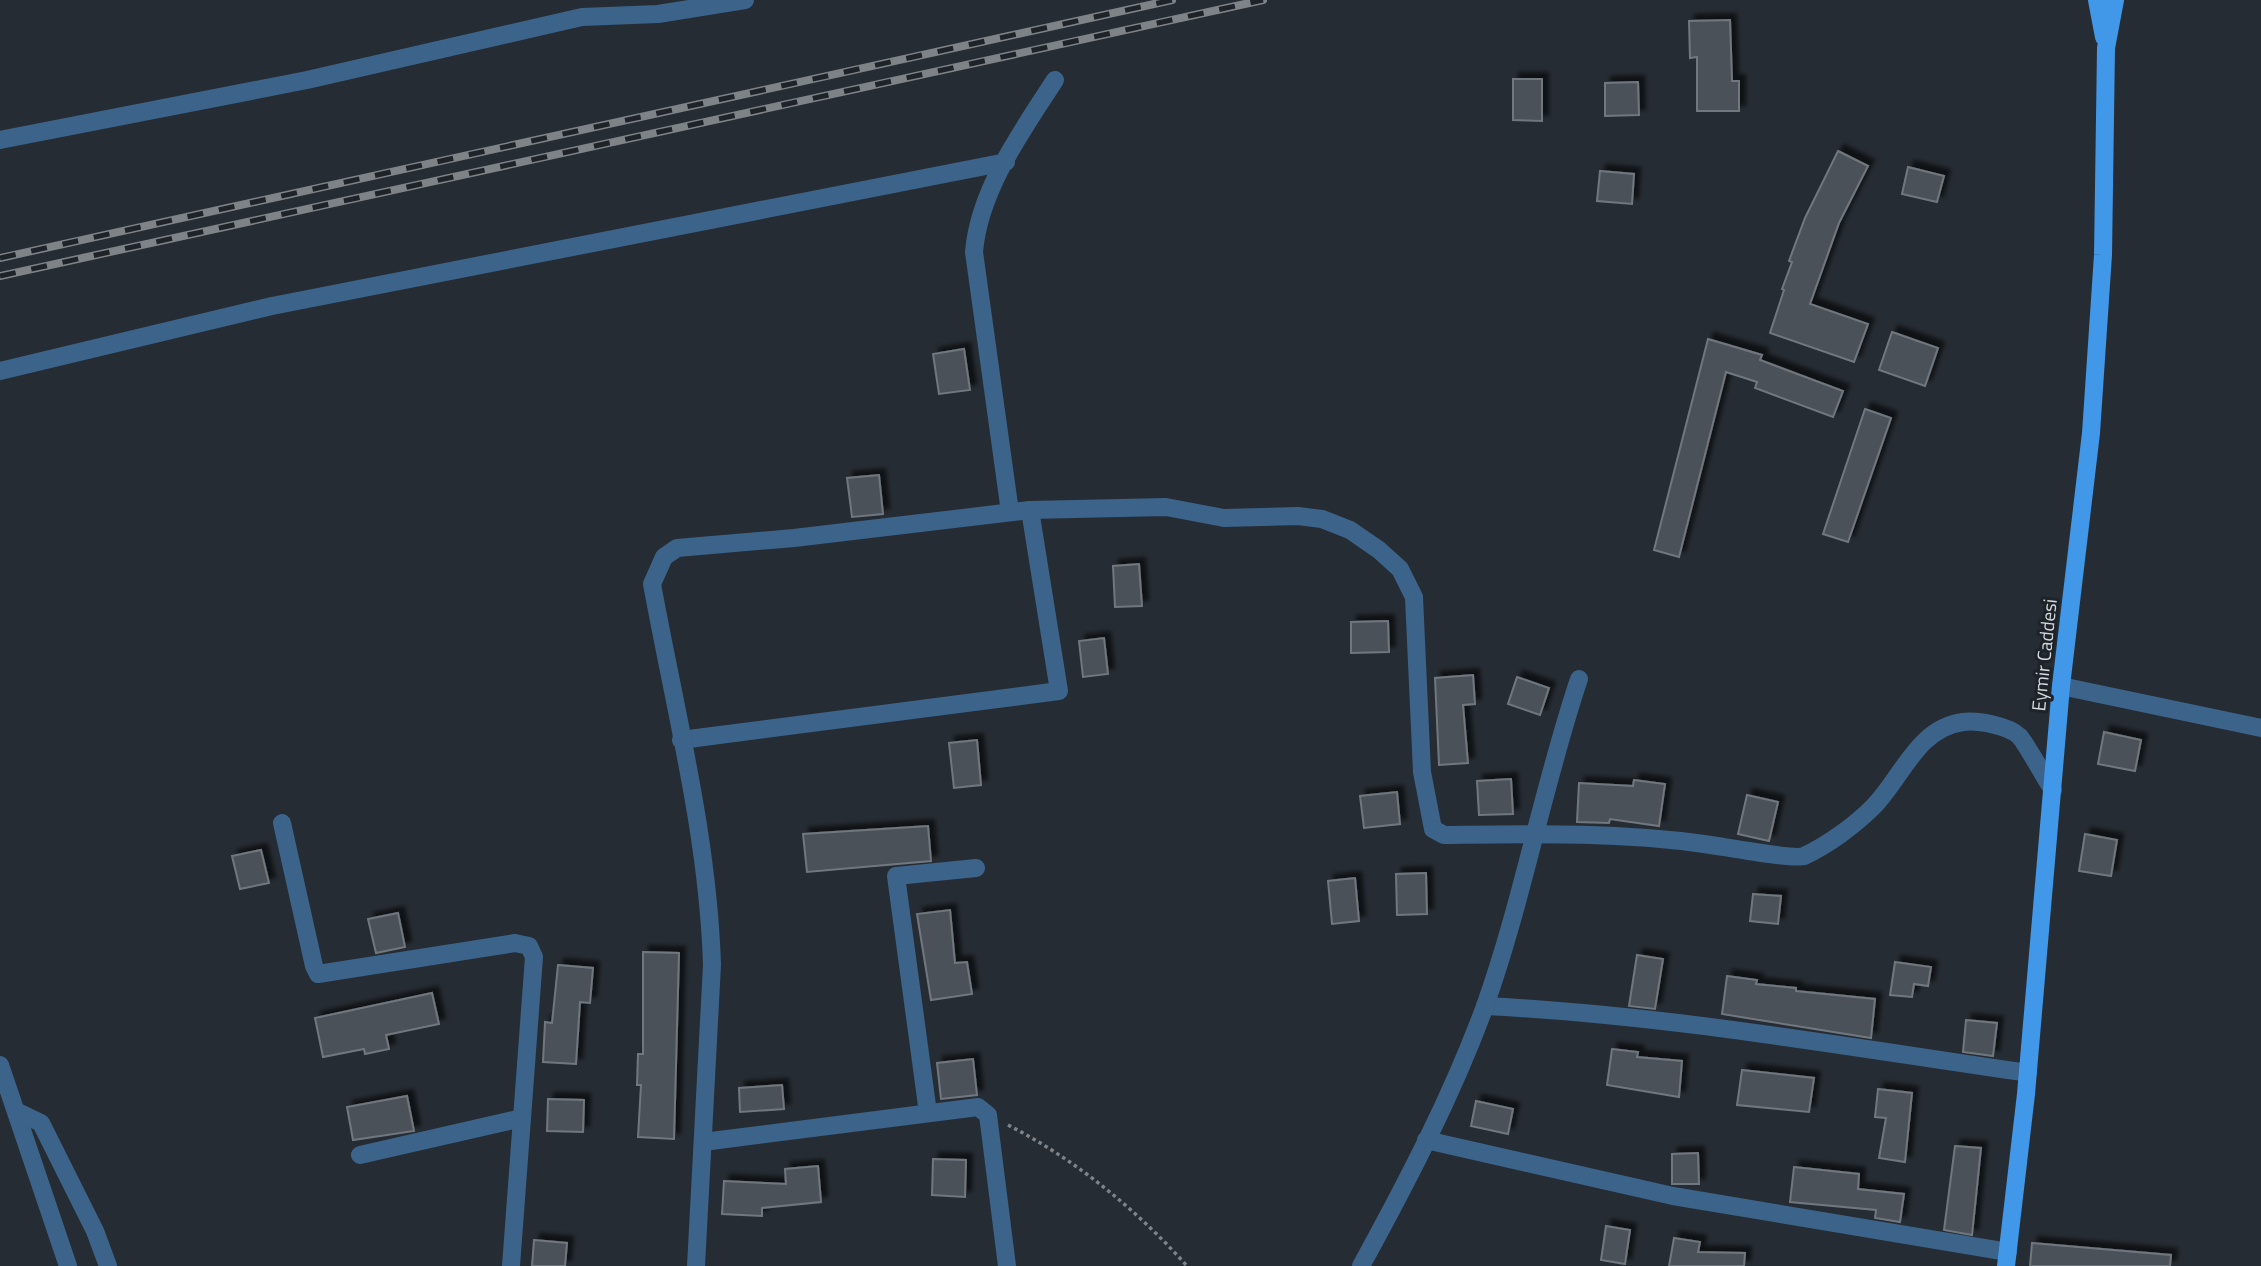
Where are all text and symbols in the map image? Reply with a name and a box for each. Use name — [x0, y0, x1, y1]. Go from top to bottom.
street label: Eymir Caddesi — [2023, 597, 2064, 713]

